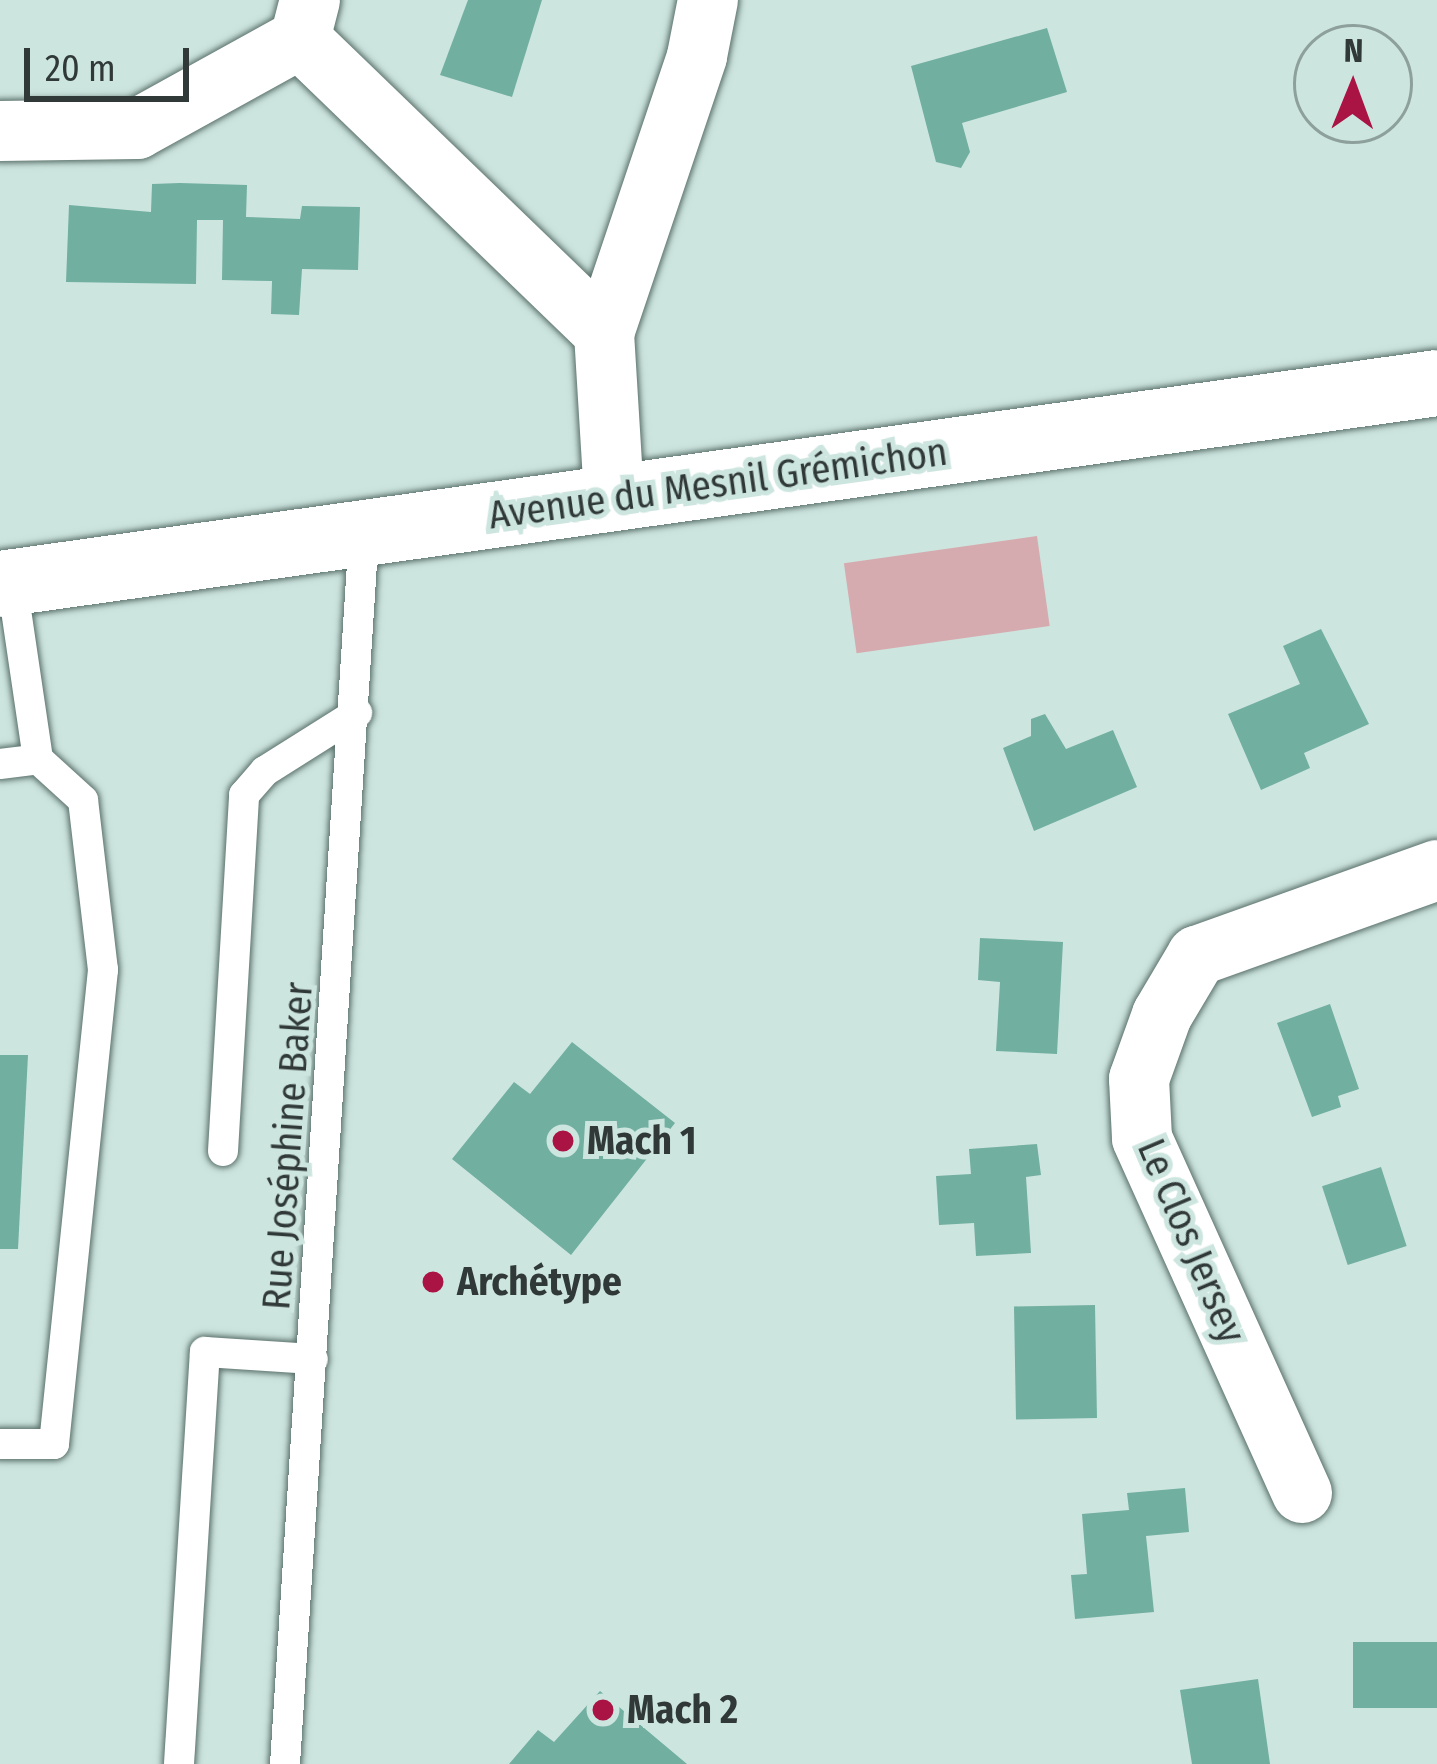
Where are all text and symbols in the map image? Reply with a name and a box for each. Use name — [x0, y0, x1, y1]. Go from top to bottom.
scale bar — [30, 24, 195, 98]
north arrow — [1293, 24, 1413, 144]
text: N — [1343, 31, 1364, 71]
text: 20 m — [45, 47, 116, 91]
street label: Avenue du Mesnil Grémichon — [486, 429, 950, 539]
street label: Rue Joséphine Baker — [253, 981, 323, 1311]
place label: Mach 1 — [587, 1118, 697, 1164]
marker: Mach 1 — [550, 1128, 576, 1154]
street label: Le Clos Jersey — [1127, 1132, 1255, 1350]
place label: Archétype — [457, 1259, 622, 1305]
marker: Archétype — [420, 1269, 446, 1295]
place label: Mach 2 — [627, 1687, 738, 1733]
marker: Mach 2 — [590, 1697, 616, 1723]

